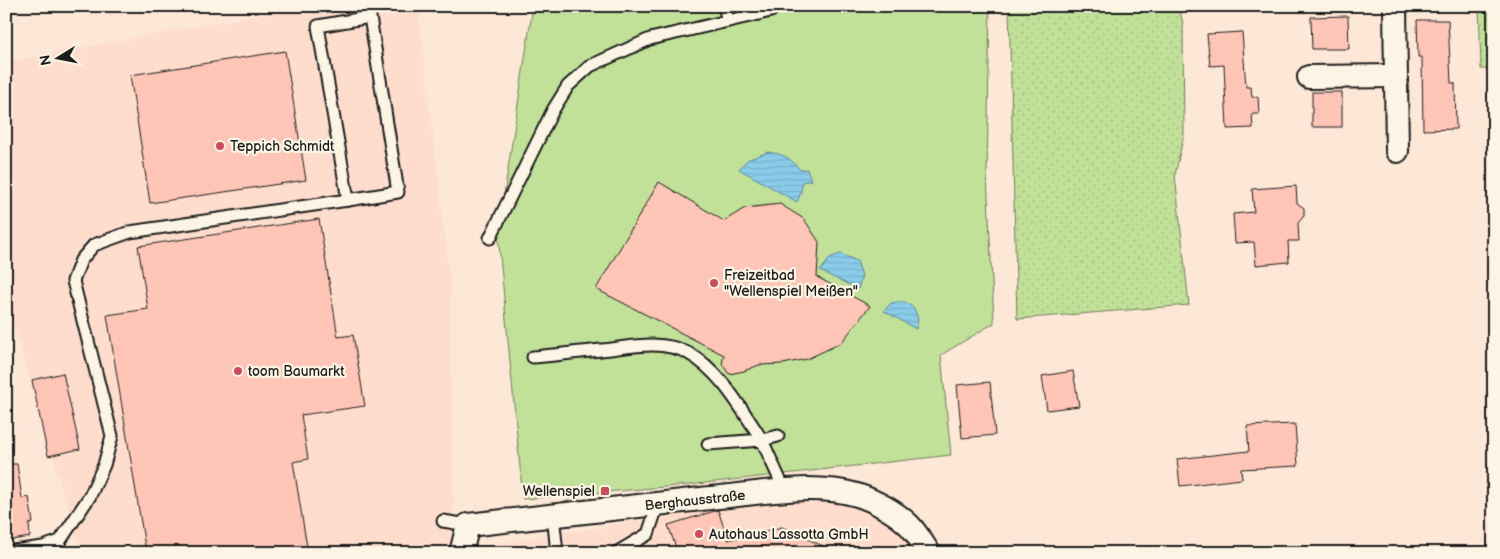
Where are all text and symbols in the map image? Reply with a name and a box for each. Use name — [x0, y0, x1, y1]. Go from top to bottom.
north arrow — [32, 32, 82, 82]
text: N — [36, 54, 55, 67]
place label: Teppich Schmidt — [230, 138, 335, 155]
marker: Teppich Schmidt — [214, 140, 226, 152]
place label: Freizeitbad "Wellenspiel Meißen" — [724, 267, 858, 300]
marker: Freizeitbad "Wellenspiel Meißen" — [708, 277, 720, 289]
place label: toom Baumarkt — [248, 363, 345, 380]
marker: toom Baumarkt — [232, 365, 244, 377]
place label: Wellenspiel — [523, 483, 595, 500]
marker: Wellenspiel — [599, 485, 611, 497]
street label: Berghausstraße — [644, 487, 746, 514]
place label: Autohaus Lassotta GmbH — [709, 526, 869, 543]
marker: Autohaus Lassotta GmbH — [693, 528, 705, 540]

